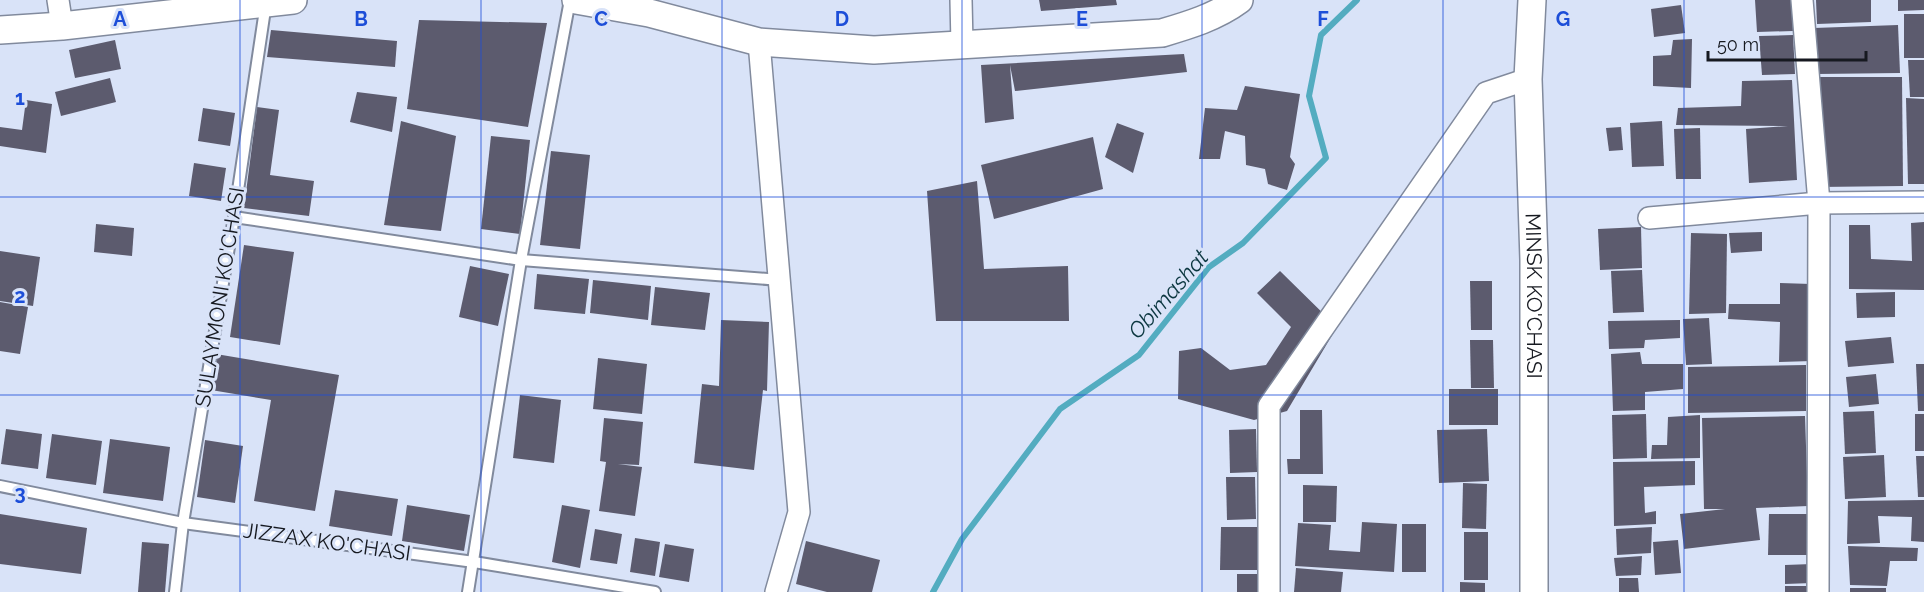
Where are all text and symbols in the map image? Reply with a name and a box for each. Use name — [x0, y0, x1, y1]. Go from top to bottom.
text: A — [113, 7, 127, 31]
text: B — [354, 7, 368, 31]
text: C — [594, 7, 608, 31]
text: D — [835, 7, 849, 31]
text: E — [1076, 7, 1088, 31]
text: F — [1317, 7, 1329, 31]
text: G — [1556, 7, 1570, 31]
scale bar — [1708, 24, 1866, 62]
text: 50 m — [1717, 34, 1759, 55]
text: 1 — [15, 86, 25, 110]
street label: SULAYMONI KO'CHASI — [190, 185, 249, 409]
street label: MINSK KO'CHASI — [1520, 213, 1547, 379]
water label: Obimashat — [1122, 244, 1214, 344]
text: 2 — [14, 284, 26, 308]
text: 3 — [14, 481, 26, 505]
street label: JIZZAX KO'CHASI — [242, 517, 412, 566]

